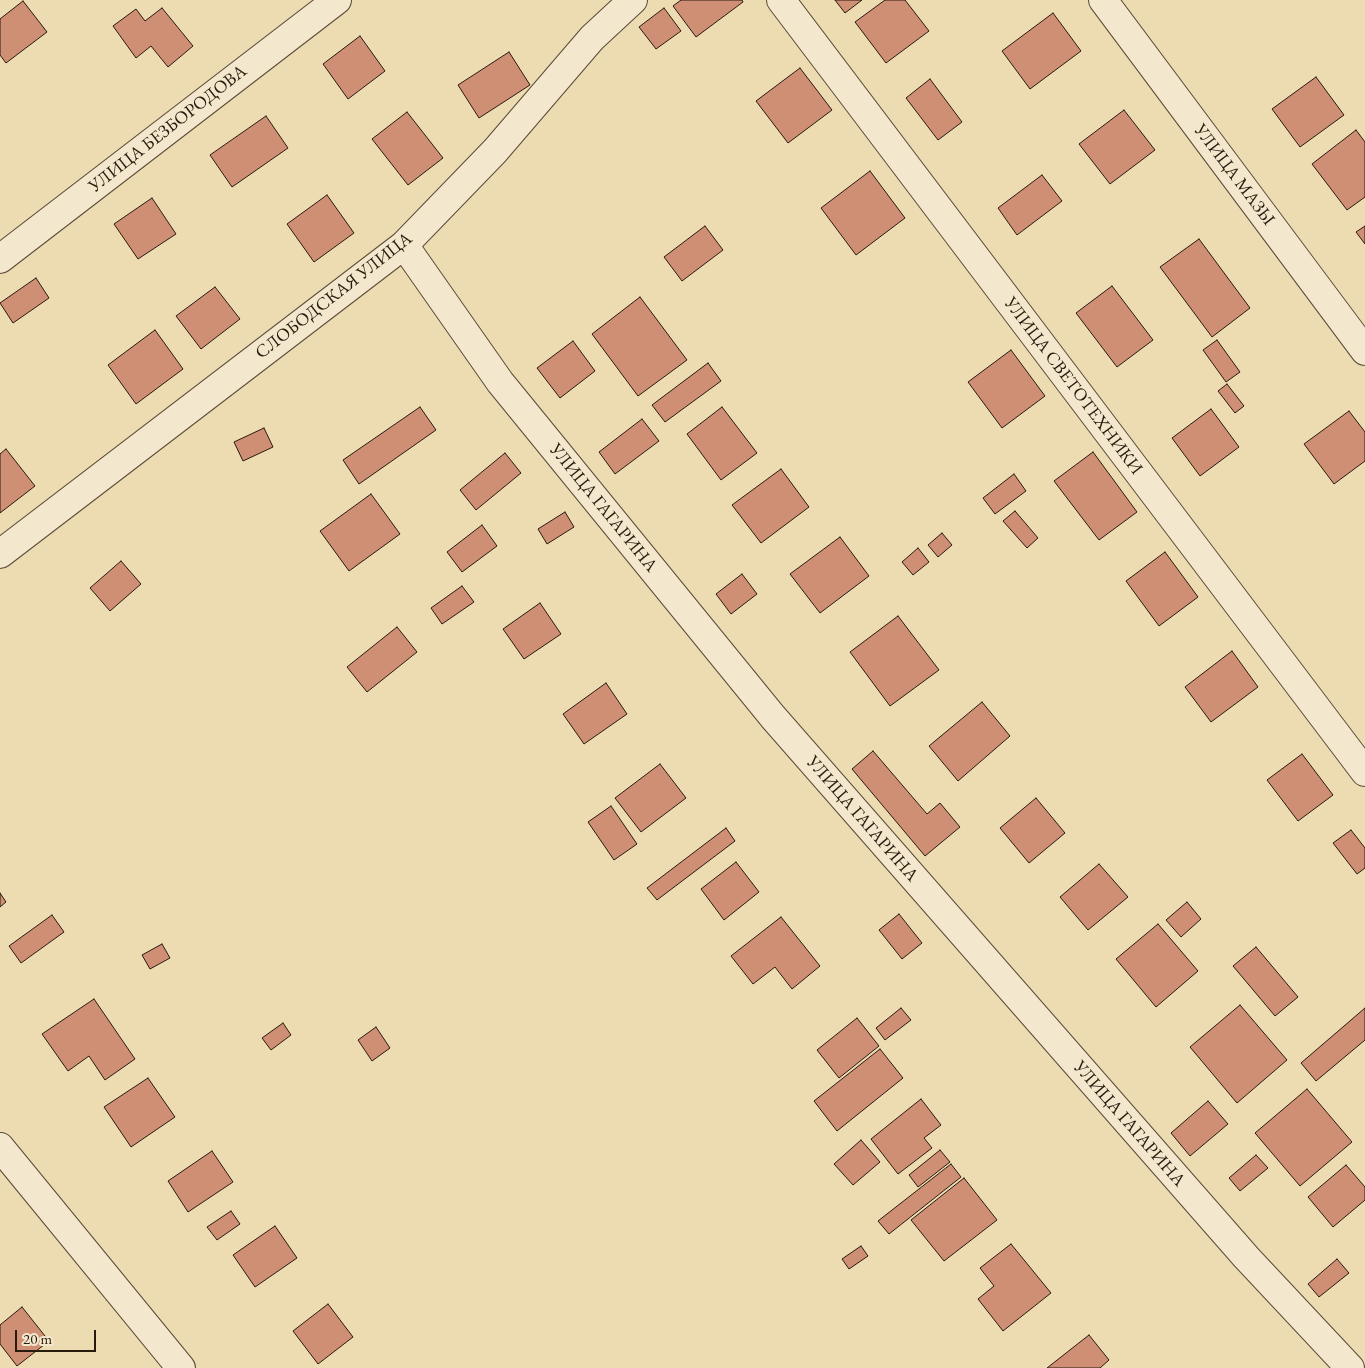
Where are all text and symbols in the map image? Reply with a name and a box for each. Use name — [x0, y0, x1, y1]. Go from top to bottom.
street label: УЛИЦА БЕЗБОРОДОВА — [85, 61, 251, 197]
street label: УЛИЦА МАЗЫ — [1189, 120, 1279, 230]
street label: СЛОБОДСКАЯ УЛИЦА — [251, 228, 417, 364]
street label: УЛИЦА СВЕТОТЕХНИКИ — [999, 293, 1147, 479]
street label: УЛИЦА ГАГАРИНА — [544, 439, 662, 577]
street label: УЛИЦА ГАГАРИНА — [802, 752, 922, 886]
street label: УЛИЦА ГАГАРИНА — [1069, 1057, 1189, 1191]
scale bar — [18, 1320, 99, 1352]
text: 20 m — [23, 1329, 52, 1348]

